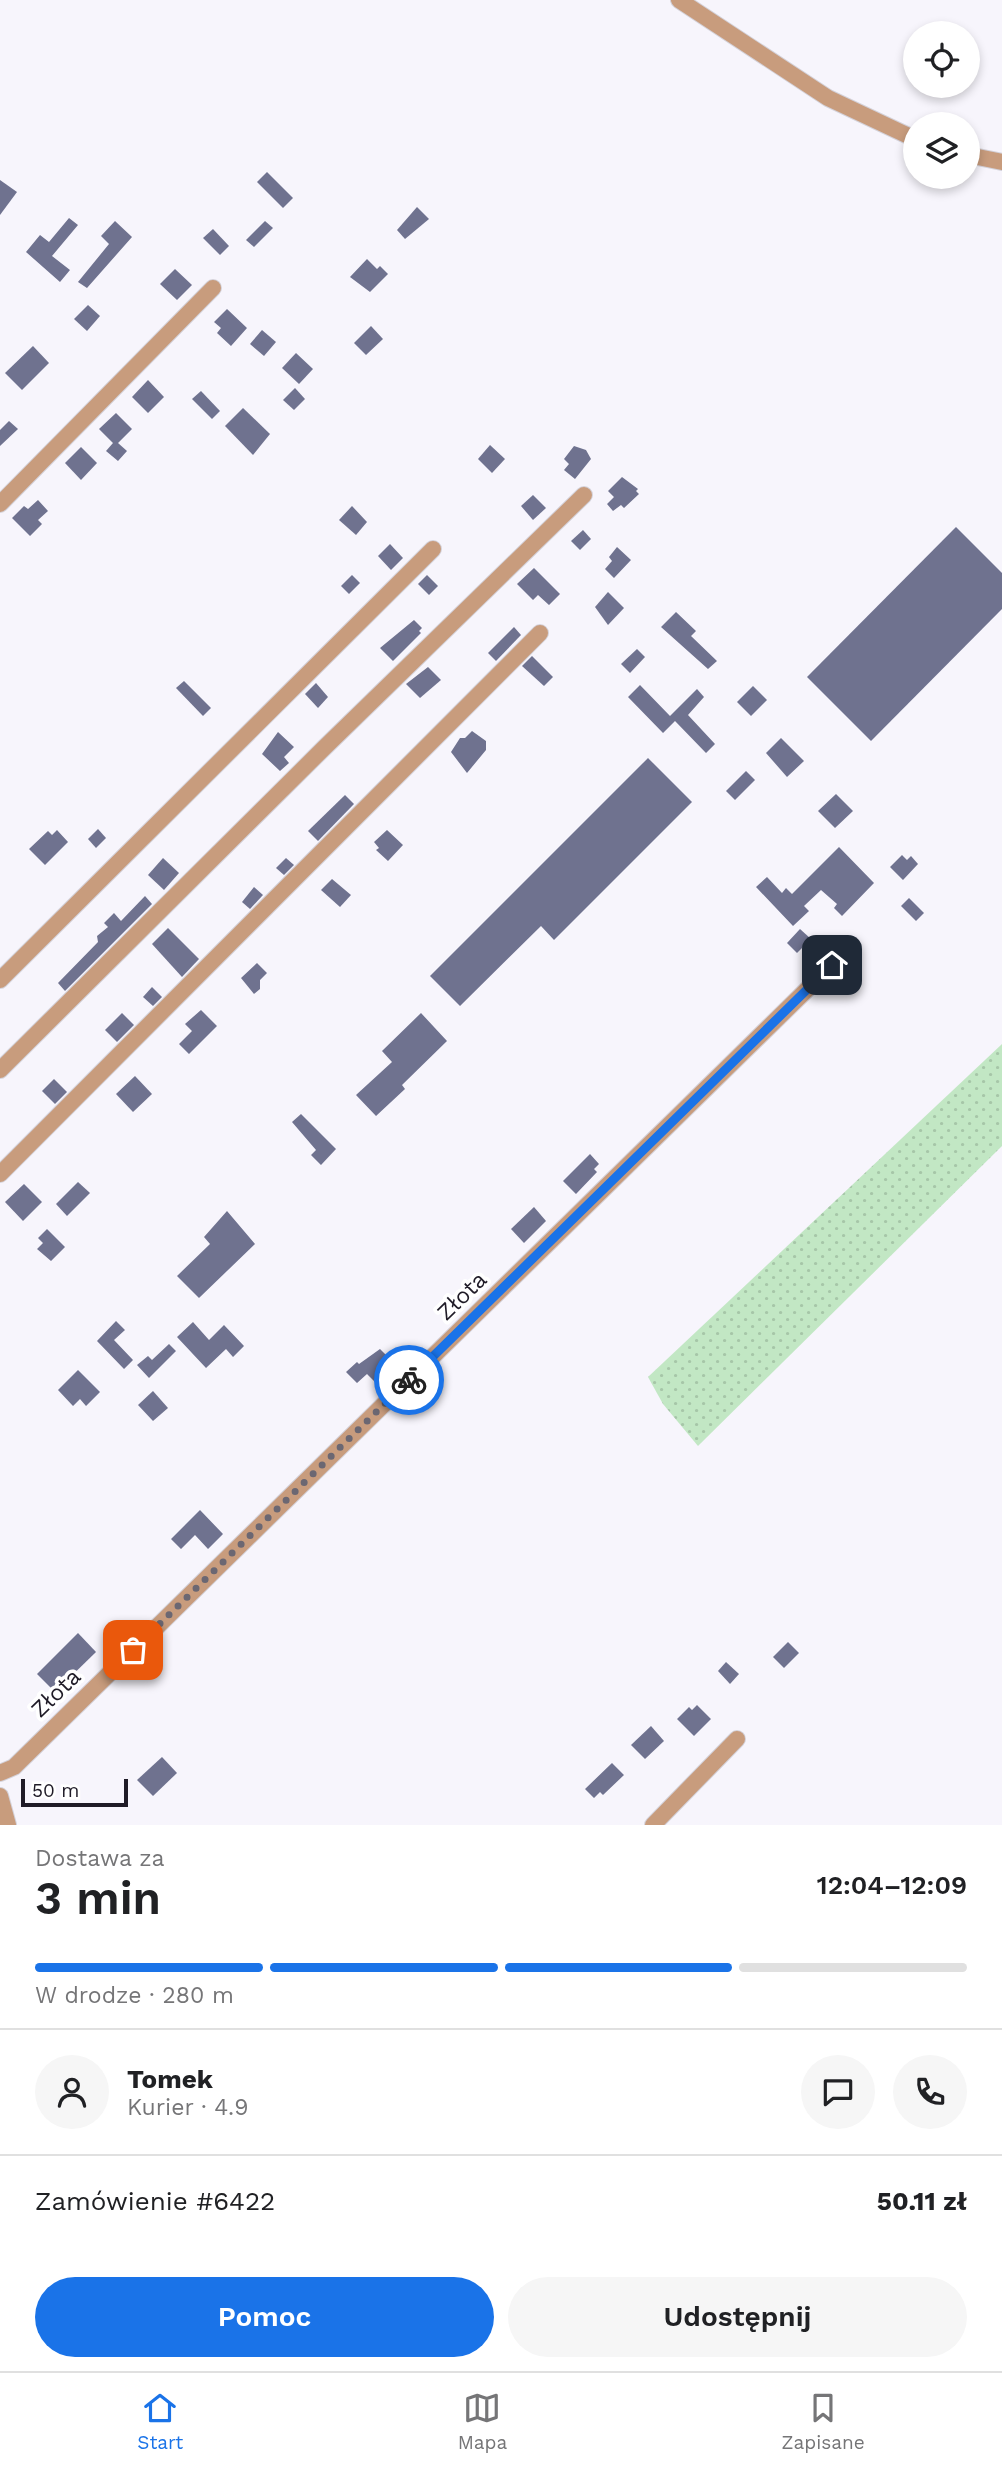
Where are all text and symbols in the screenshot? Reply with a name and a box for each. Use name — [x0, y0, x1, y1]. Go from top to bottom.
map controls — [903, 21, 980, 189]
button: locate — [903, 21, 980, 98]
button: layers — [903, 112, 980, 189]
pin — [802, 935, 862, 995]
icon: home — [813, 946, 851, 984]
street label: Złota — [432, 1266, 492, 1326]
courier — [374, 1345, 444, 1415]
icon: bike — [390, 1361, 428, 1399]
pin — [103, 1620, 163, 1680]
icon: bag — [114, 1631, 152, 1669]
street label: Złota — [26, 1663, 86, 1723]
scale bar — [21, 1776, 128, 1808]
text: 50 m — [32, 1779, 79, 1802]
text: Dostawa za — [35, 1845, 165, 1872]
text: 12:04–12:09 — [817, 1870, 967, 1900]
text: 3 min — [35, 1871, 161, 1925]
text: W drodze · 280 m — [35, 1982, 234, 2009]
button: person — [35, 2055, 109, 2129]
button: chat — [801, 2055, 875, 2129]
button: phone — [893, 2055, 967, 2129]
text: Tomek — [127, 2064, 213, 2094]
text: Kurier · 4.9 — [127, 2094, 248, 2121]
text: Zamówienie #6422 — [35, 2186, 275, 2216]
text: 50.11 zł — [877, 2186, 967, 2216]
button: Pomoc — [35, 2277, 494, 2357]
button: Udostępnij — [508, 2277, 967, 2357]
tab: Start — [137, 2389, 183, 2454]
tab: Mapa — [458, 2389, 507, 2454]
tab: Zapisane — [782, 2389, 865, 2454]

